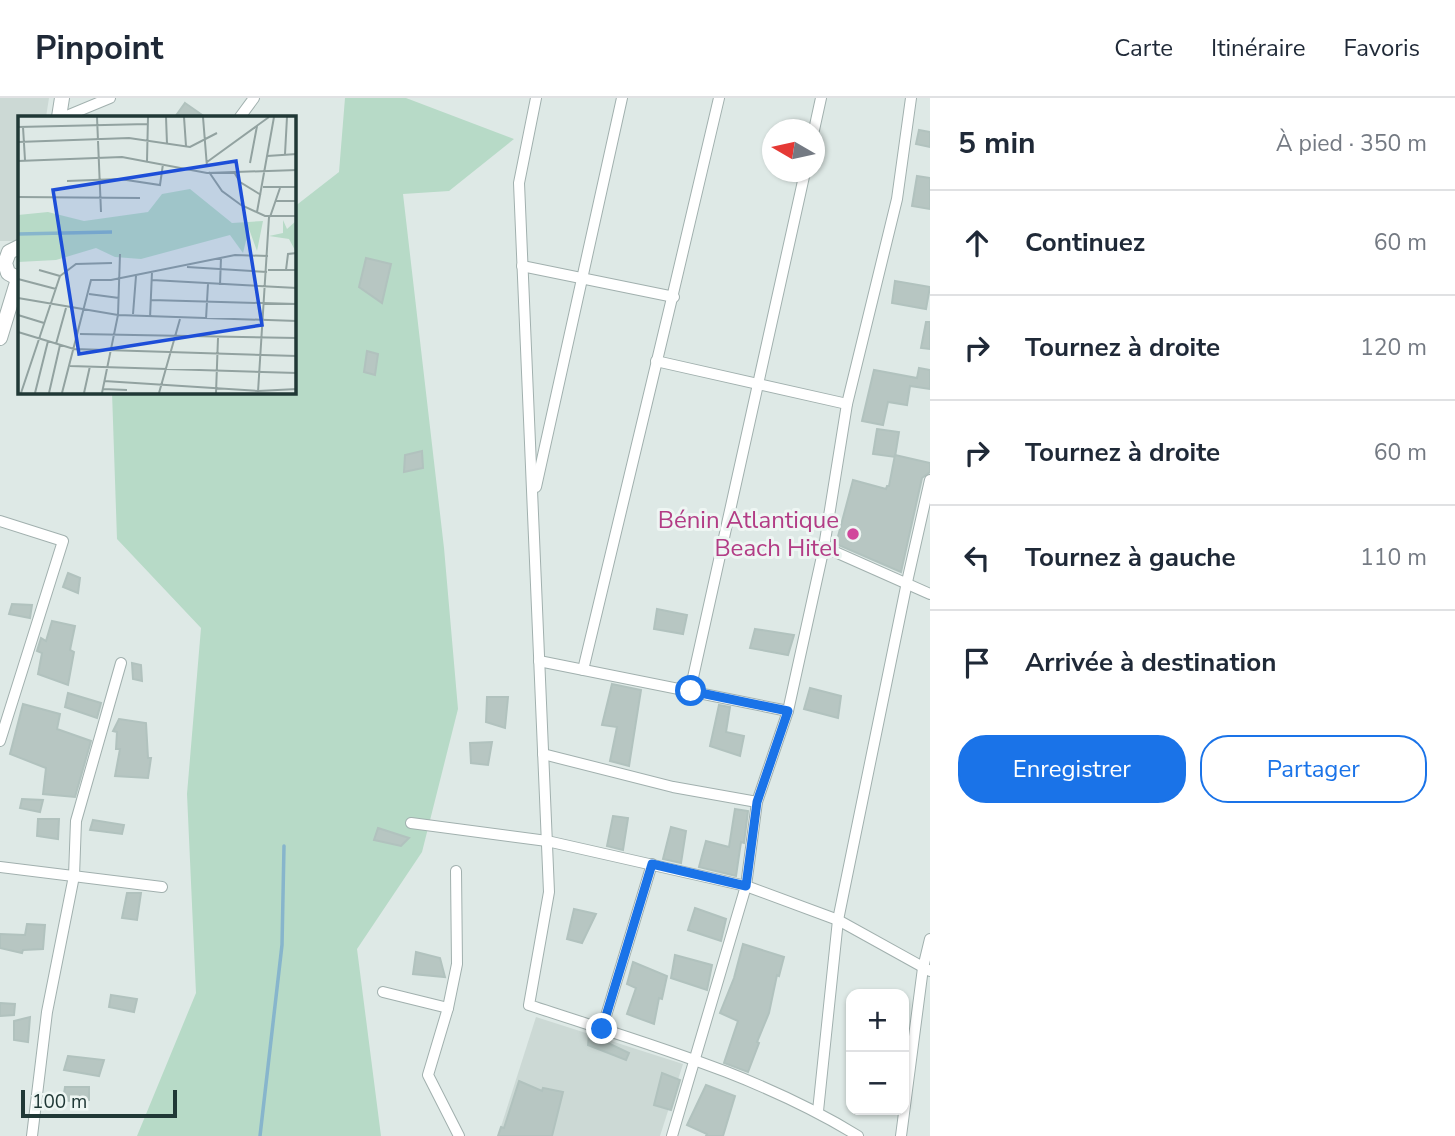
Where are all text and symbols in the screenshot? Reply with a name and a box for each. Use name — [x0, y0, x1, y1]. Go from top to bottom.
text: Pinpoint — [35, 26, 163, 71]
text: Carte — [1114, 32, 1173, 64]
text: Itinéraire — [1211, 32, 1305, 64]
text: Favoris — [1343, 32, 1420, 64]
inset map — [18, 116, 296, 394]
north arrow — [762, 119, 825, 182]
text: 5 min — [958, 123, 1036, 164]
text: À pied · 350 m — [1276, 128, 1427, 159]
icon: ahead — [958, 224, 996, 262]
text: Continuez — [1025, 225, 1145, 260]
text: 60 m — [1374, 227, 1427, 258]
icon: right — [958, 329, 996, 367]
text: Tournez à droite — [1025, 330, 1220, 365]
text: 120 m — [1360, 332, 1427, 363]
icon: right — [958, 434, 996, 472]
text: Tournez à droite — [1025, 435, 1220, 470]
text: 60 m — [1374, 437, 1427, 468]
place label: Bénin Atlantique Beach Hitel — [658, 504, 839, 564]
marker: Bénin Atlantique Beach Hitel — [845, 526, 861, 542]
icon: left — [958, 539, 996, 577]
text: Tournez à gauche — [1025, 540, 1236, 575]
text: 110 m — [1360, 542, 1427, 573]
icon: arrive — [958, 644, 996, 682]
text: Arrivée à destination — [1025, 645, 1276, 680]
route start — [675, 675, 706, 706]
button: Enregistrer — [958, 735, 1186, 803]
button: Partager — [1200, 735, 1427, 803]
map controls — [846, 989, 909, 1115]
button: + — [846, 989, 909, 1052]
route end — [586, 1013, 617, 1044]
button: − — [846, 1052, 909, 1115]
scale bar — [21, 1087, 177, 1119]
text: 100 m — [32, 1089, 87, 1115]

